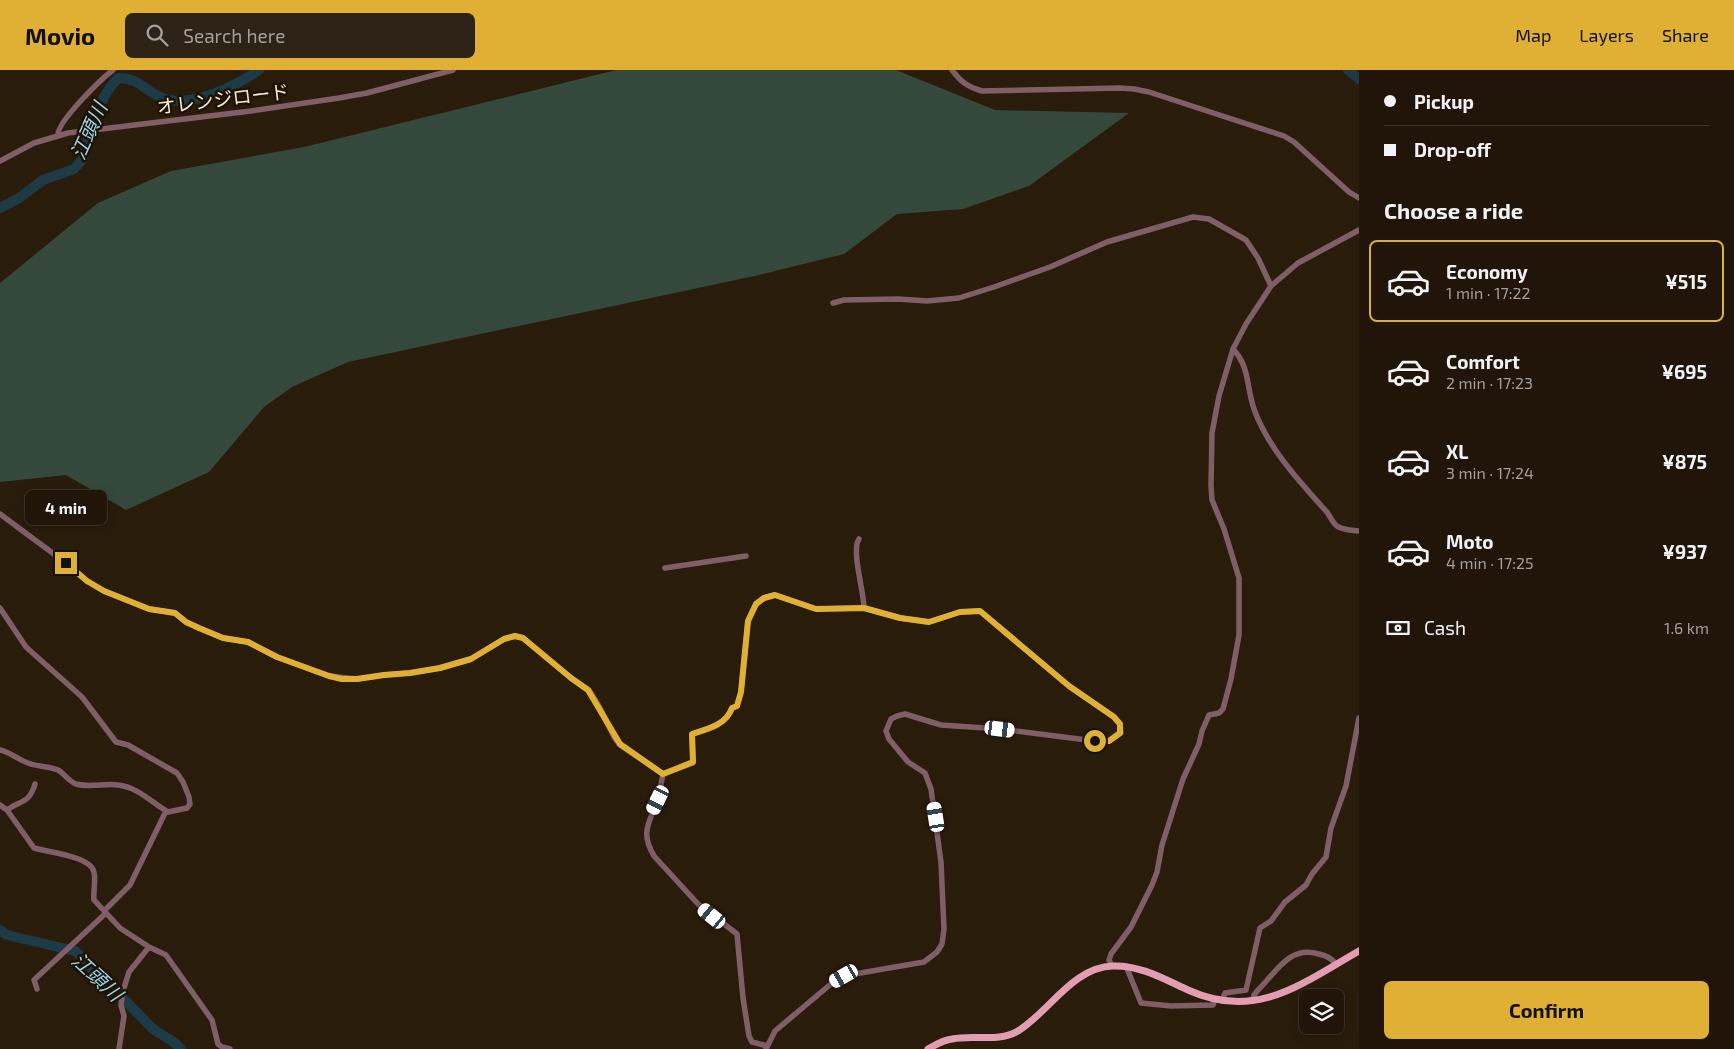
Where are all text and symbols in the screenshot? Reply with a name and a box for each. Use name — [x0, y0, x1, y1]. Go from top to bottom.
search box — [125, 13, 475, 58]
text: Movio — [25, 21, 95, 50]
icon: search — [143, 21, 171, 49]
text: Search here — [183, 24, 285, 47]
text: Map — [1515, 24, 1551, 46]
text: Layers — [1579, 24, 1634, 46]
text: Share — [1662, 24, 1709, 46]
street label: オレンジロード — [156, 79, 290, 118]
text: Pickup — [1414, 90, 1474, 113]
water label: 江頭川 — [65, 96, 112, 163]
text: Drop-off — [1414, 138, 1491, 161]
text: Choose a ride — [1384, 197, 1523, 223]
icon: car — [1386, 259, 1431, 304]
text: Economy — [1446, 260, 1528, 283]
text: ¥515 — [1665, 270, 1707, 293]
text: 1 min · 17:22 — [1446, 283, 1530, 302]
icon: car — [1386, 349, 1431, 394]
text: Comfort — [1446, 350, 1520, 373]
text: ¥695 — [1661, 360, 1707, 383]
text: 2 min · 17:23 — [1446, 373, 1533, 392]
icon: car — [1386, 439, 1431, 484]
text: XL — [1446, 440, 1468, 463]
text: ¥875 — [1662, 450, 1707, 473]
text: 3 min · 17:24 — [1446, 463, 1534, 482]
callout: 4 min — [25, 490, 107, 526]
text: 4 min — [45, 498, 87, 517]
icon: car — [1386, 529, 1431, 574]
text: Moto — [1446, 530, 1494, 553]
text: ¥937 — [1662, 540, 1707, 563]
route end — [55, 552, 77, 574]
text: 4 min · 17:25 — [1446, 553, 1534, 572]
icon: cash — [1384, 614, 1412, 642]
text: Cash — [1424, 616, 1466, 639]
text: 1.6 km — [1664, 618, 1709, 637]
car — [984, 720, 1015, 738]
route start — [1084, 730, 1106, 752]
car — [644, 783, 671, 817]
car — [926, 801, 945, 833]
car — [695, 901, 728, 931]
water label: 江頭川 — [68, 947, 129, 1007]
car — [827, 962, 860, 990]
button: Confirm — [1384, 981, 1709, 1039]
map controls — [1299, 989, 1344, 1034]
button: layers — [1299, 989, 1344, 1034]

